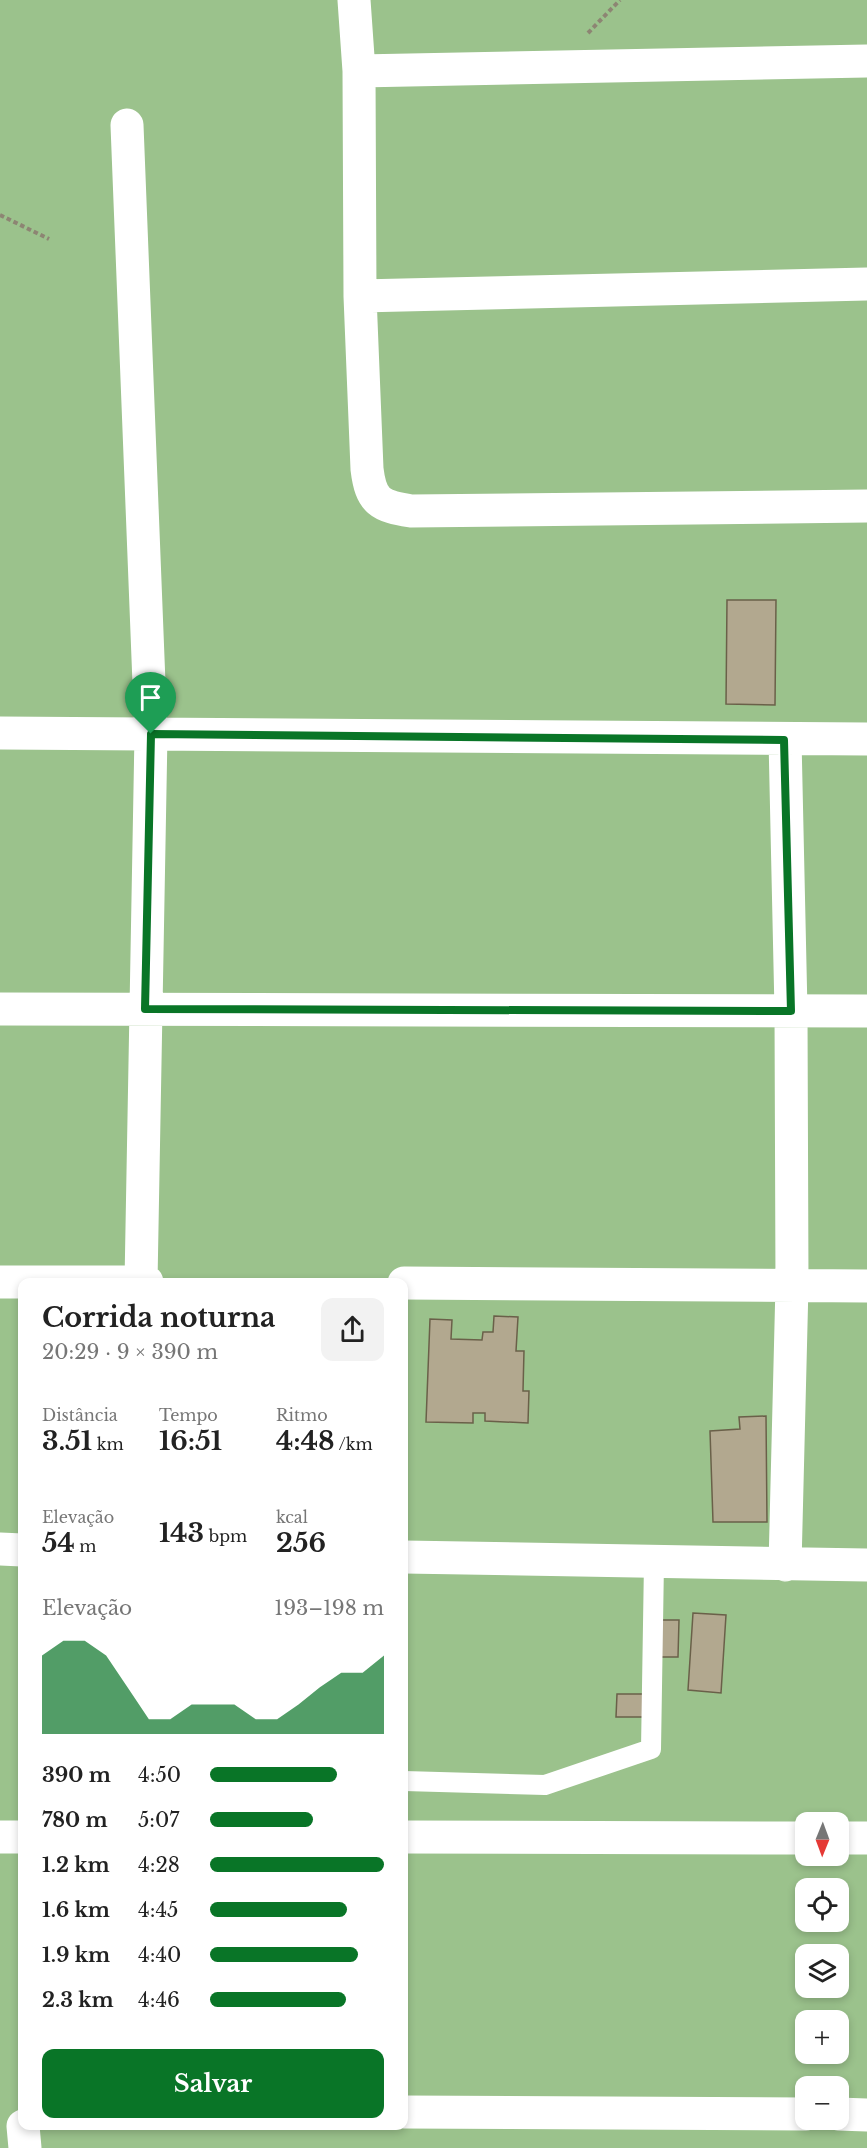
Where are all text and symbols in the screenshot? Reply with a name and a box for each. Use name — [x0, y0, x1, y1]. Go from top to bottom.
pin — [125, 672, 176, 734]
icon: arrive — [134, 681, 167, 714]
button: share — [321, 1298, 384, 1361]
text: Corrida noturna — [42, 1301, 276, 1334]
text: 20:29 · 9 × 390 m — [42, 1340, 218, 1364]
text: Distância — [42, 1405, 118, 1425]
text: Tempo — [159, 1405, 218, 1425]
text: Ritmo — [276, 1405, 328, 1425]
text: 3.51 — [42, 1425, 92, 1457]
text: 16:51 — [159, 1425, 222, 1457]
text: 4:48 — [276, 1425, 334, 1457]
text: km — [92, 1434, 124, 1454]
text: /km — [334, 1434, 373, 1454]
text: Elevação — [42, 1507, 114, 1527]
text: kcal — [276, 1507, 308, 1527]
text: 143 — [159, 1517, 204, 1549]
text: bpm — [204, 1526, 247, 1546]
text: 54 — [42, 1527, 75, 1559]
text: 256 — [276, 1527, 326, 1559]
text: m — [75, 1536, 97, 1556]
text: Elevação — [42, 1596, 132, 1620]
text: 193–198 m — [274, 1596, 384, 1620]
text: 390 m — [42, 1763, 111, 1787]
text: 4:50 — [138, 1763, 181, 1787]
text: 780 m — [42, 1808, 108, 1832]
text: 5:07 — [138, 1808, 179, 1832]
north arrow — [795, 1812, 849, 1866]
map controls — [795, 1812, 849, 2130]
text: 1.2 km — [42, 1853, 110, 1877]
text: 4:28 — [138, 1853, 180, 1877]
button: locate — [795, 1878, 849, 1932]
text: 1.6 km — [42, 1898, 110, 1922]
text: 4:45 — [138, 1898, 178, 1922]
text: 1.9 km — [42, 1943, 110, 1967]
text: 4:40 — [138, 1943, 181, 1967]
button: layers — [795, 1944, 849, 1998]
text: 2.3 km — [42, 1988, 114, 2012]
text: 4:46 — [138, 1988, 180, 2012]
button: + — [795, 2010, 849, 2064]
button: Salvar — [42, 2049, 384, 2118]
button: − — [795, 2076, 849, 2130]

